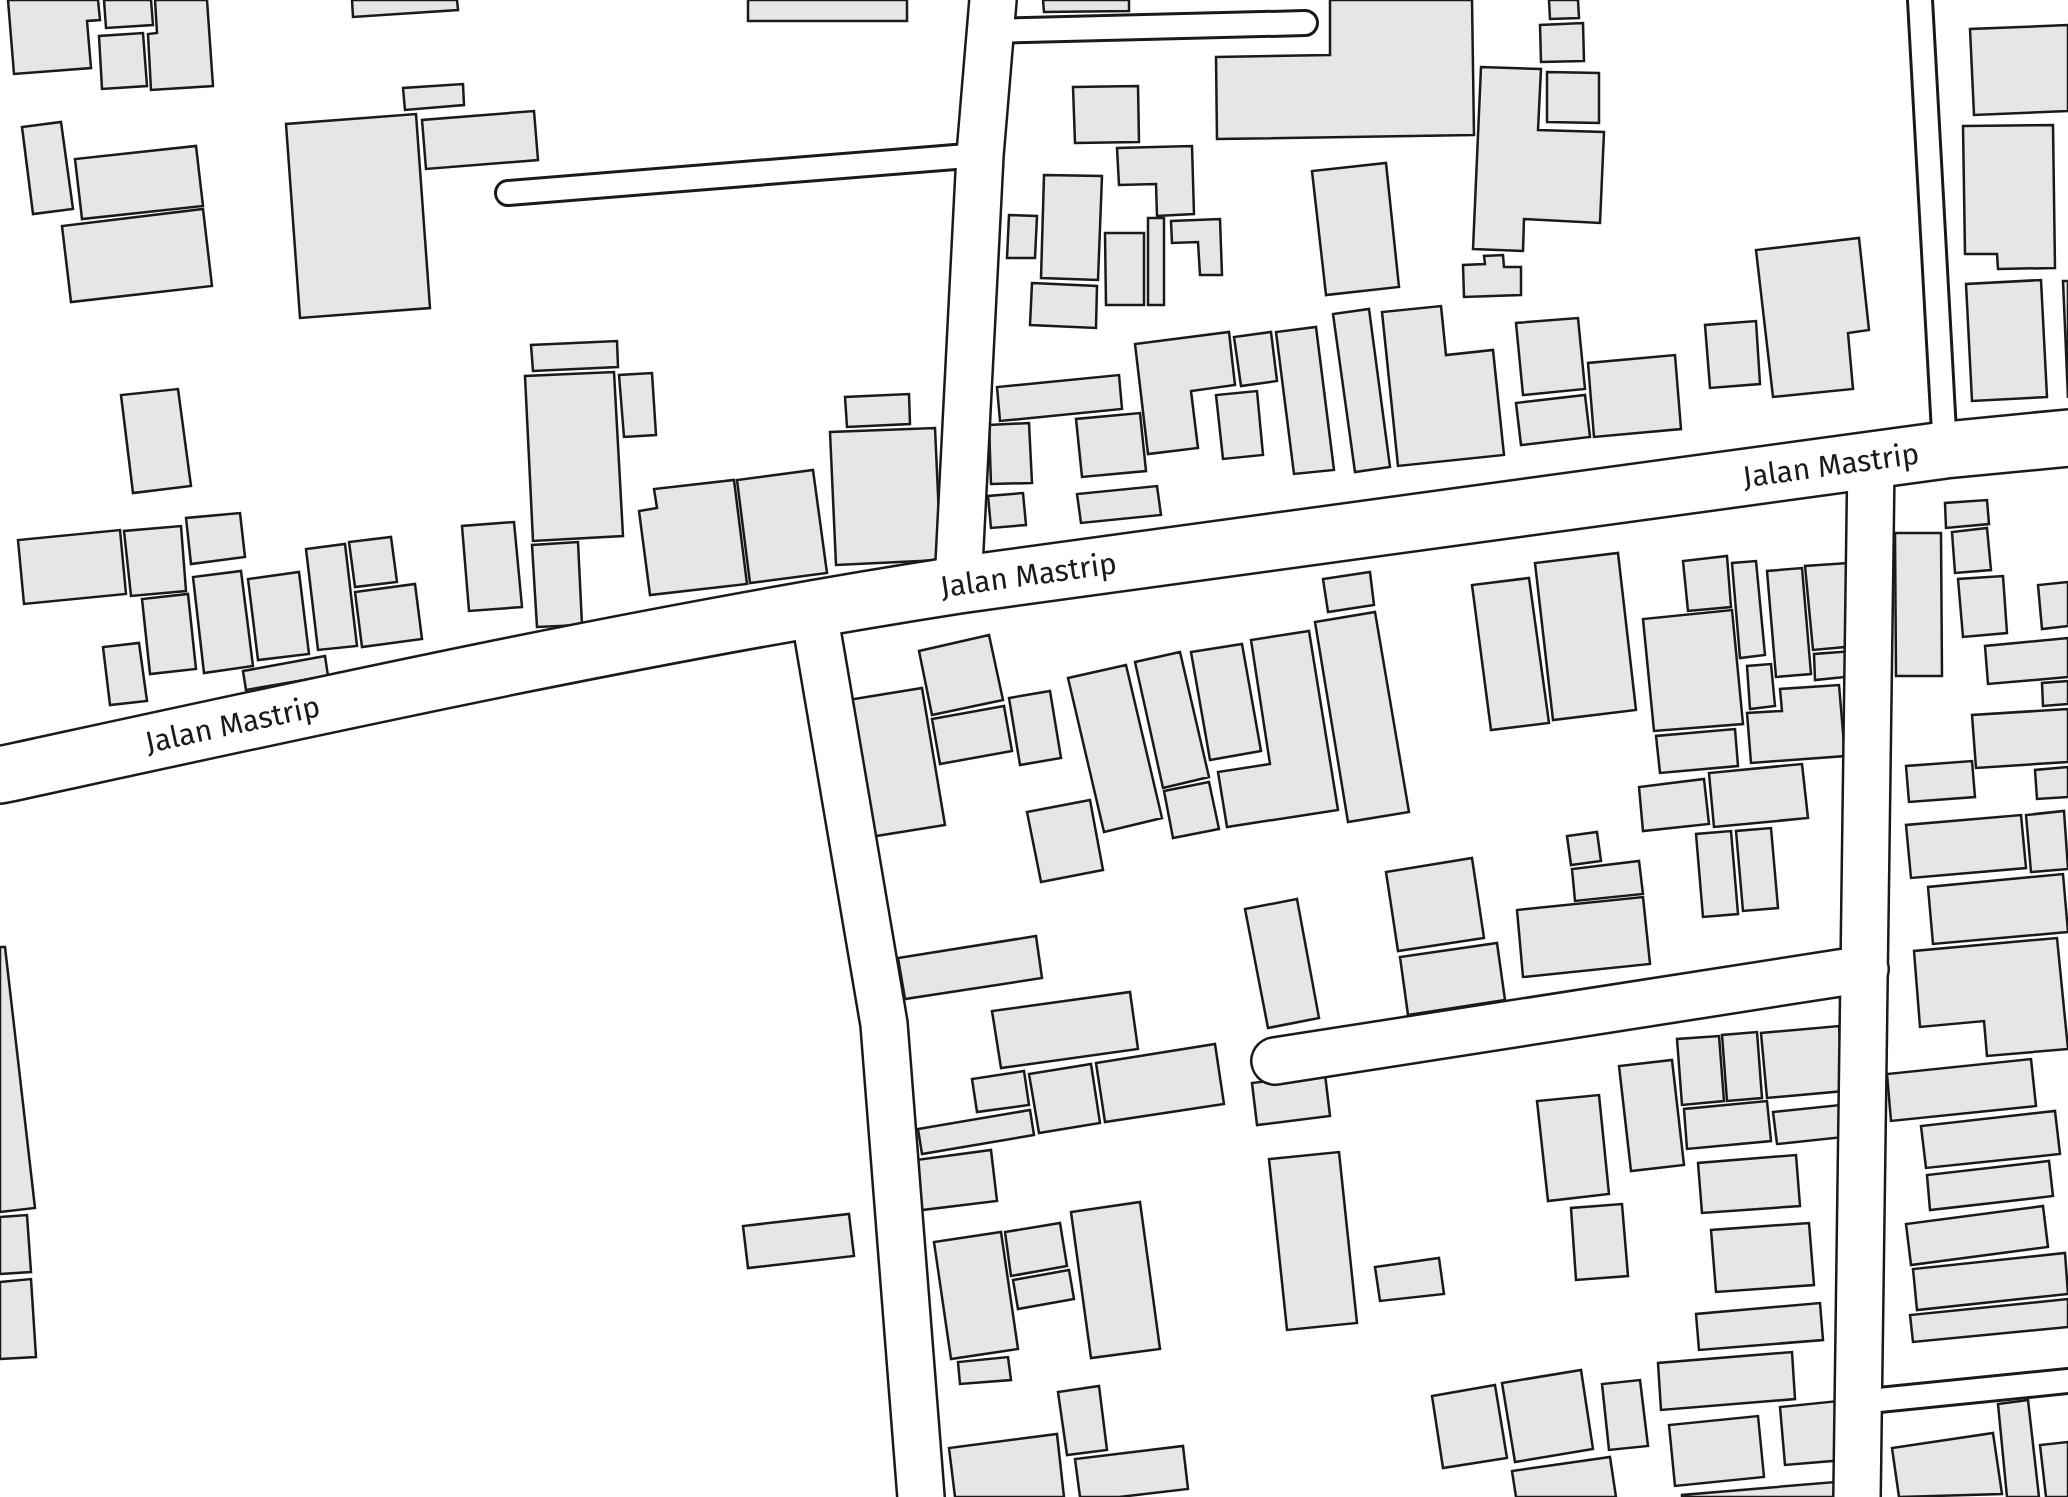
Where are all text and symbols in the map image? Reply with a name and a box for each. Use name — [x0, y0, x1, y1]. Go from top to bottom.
street label: Jalan Mastrip — [1741, 436, 1922, 495]
street label: Jalan Mastrip — [938, 545, 1119, 606]
street label: Jalan Mastrip — [142, 688, 323, 761]

